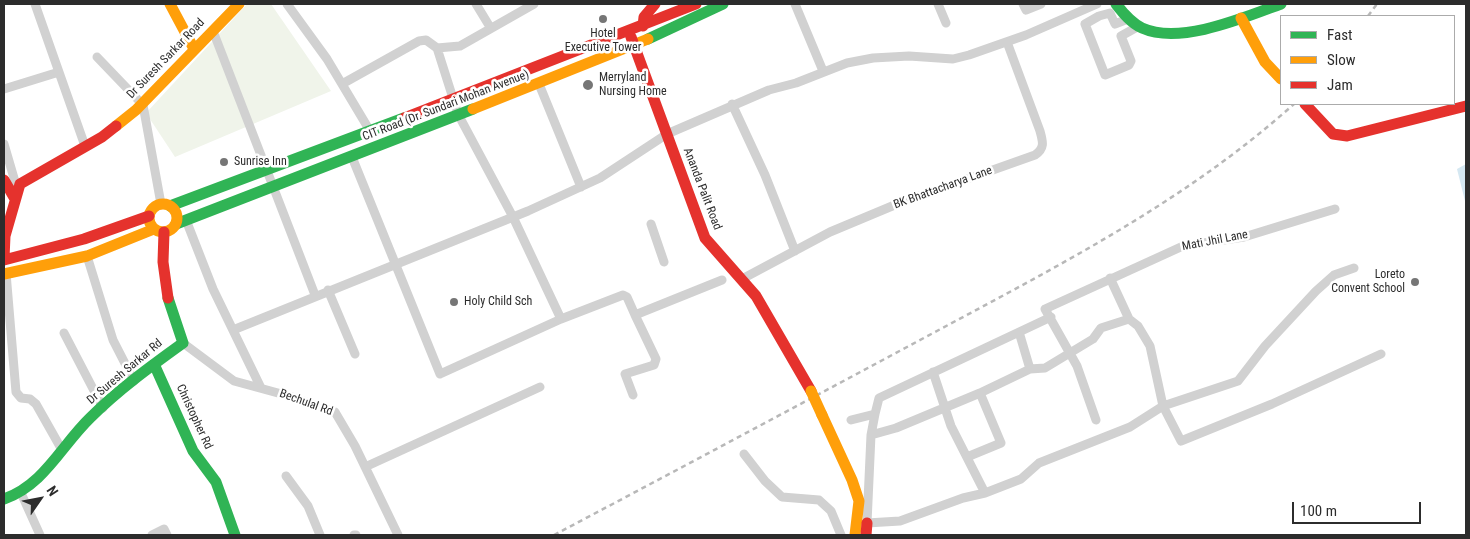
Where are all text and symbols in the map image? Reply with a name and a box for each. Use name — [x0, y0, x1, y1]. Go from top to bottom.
marker: Hotel Executive Tower — [597, 13, 609, 25]
legend — [1280, 15, 1455, 105]
street label: Dr Suresh Sarkar Road — [124, 16, 208, 102]
text: Fast — [1327, 26, 1352, 44]
place label: Hotel Executive Tower — [565, 27, 641, 55]
text: Slow — [1327, 51, 1356, 69]
street label: CIT Road (Dr. Sundari Mohan Avenue) — [361, 68, 531, 144]
place label: Merryland Nursing Home — [599, 71, 667, 99]
text: Jam — [1327, 76, 1353, 94]
marker: Merryland Nursing Home — [581, 78, 595, 92]
street label: Ananda Palit Road — [680, 146, 724, 232]
place label: Sunrise Inn — [234, 155, 287, 169]
marker: Sunrise Inn — [218, 156, 230, 168]
street label: BK Bhattacharya Lane — [892, 163, 994, 213]
street label: Mati Jhil Lane — [1181, 228, 1249, 254]
place label: Loreto Convent School — [1331, 268, 1405, 296]
marker: Loreto Convent School — [1409, 276, 1421, 288]
place label: Holy Child Sch — [464, 295, 532, 309]
marker: Holy Child Sch — [448, 296, 460, 308]
street label: Dr Suresh Sarkar Rd — [84, 336, 166, 408]
street label: Christopher Rd — [173, 382, 215, 452]
street label: Bechulal Rd — [277, 387, 335, 419]
north arrow — [15, 474, 65, 524]
text: N — [44, 483, 62, 499]
scale bar — [1295, 492, 1424, 524]
text: 100 m — [1300, 502, 1337, 520]

